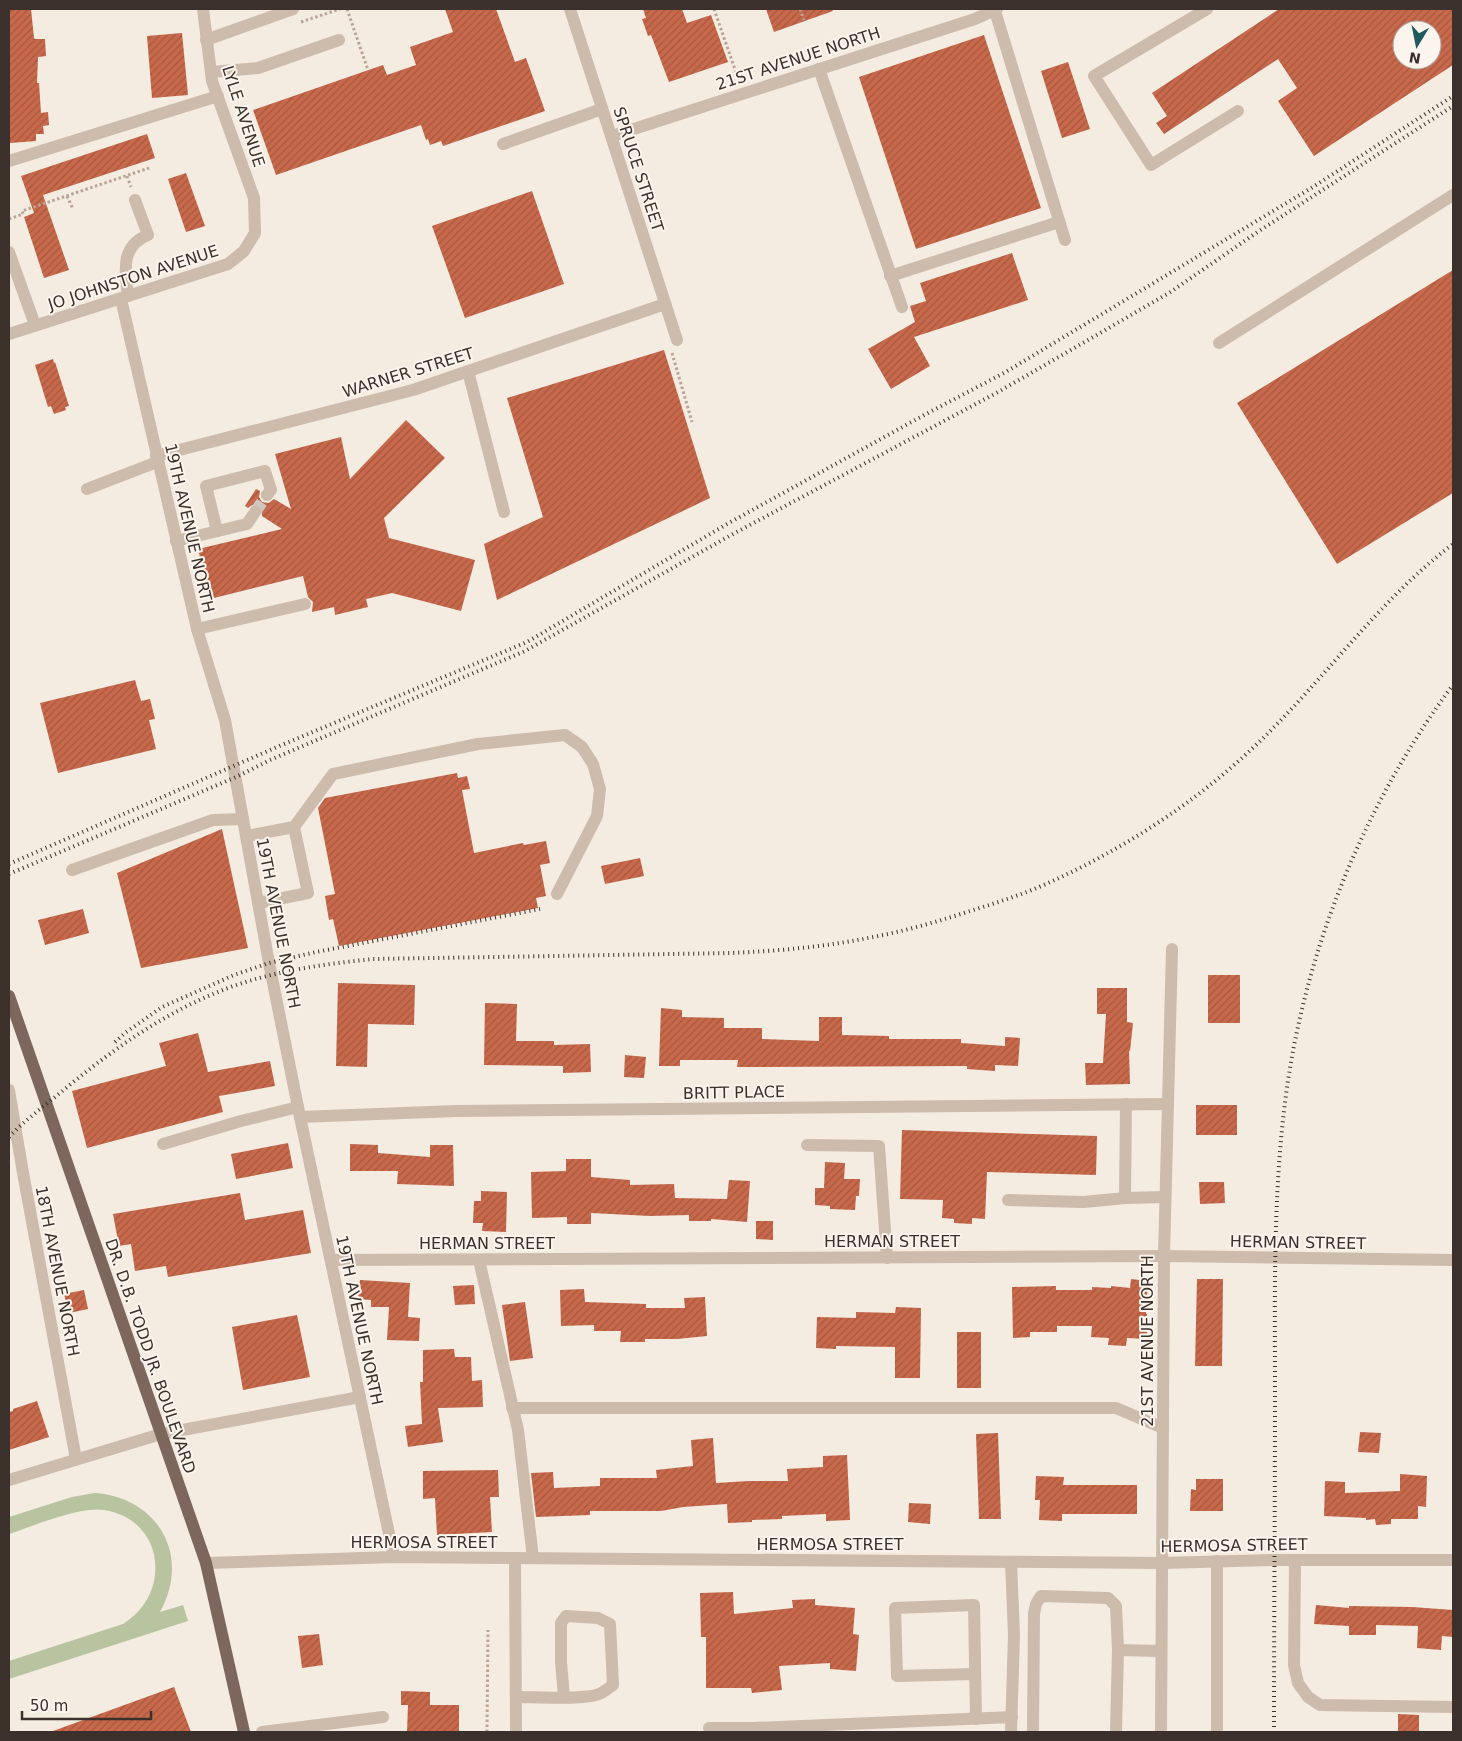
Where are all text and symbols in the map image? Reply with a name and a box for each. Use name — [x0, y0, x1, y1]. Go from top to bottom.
north arrow — [1392, 20, 1442, 70]
street label: 21ST AVENUE NORTH — [714, 23, 883, 94]
text: N — [1408, 49, 1422, 67]
street label: LYLE AVENUE — [218, 63, 269, 169]
street label: SPRUCE STREET — [609, 104, 668, 234]
street label: JO JOHNSTON AVENUE — [45, 241, 221, 314]
street label: WARNER STREET — [340, 343, 476, 401]
street label: 19TH AVENUE NORTH — [161, 441, 218, 615]
street label: 19TH AVENUE NORTH — [253, 836, 304, 1010]
street label: BRITT PLACE — [683, 1082, 785, 1103]
street label: 18TH AVENUE NORTH — [32, 1184, 83, 1358]
street label: HERMAN STREET — [824, 1232, 960, 1251]
street label: HERMAN STREET — [1230, 1232, 1366, 1253]
street label: 19TH AVENUE NORTH — [332, 1233, 387, 1407]
street label: HERMAN STREET — [419, 1234, 555, 1253]
street label: DR. D.B. TODD JR. BOULEVARD — [101, 1236, 200, 1476]
street label: 21ST AVENUE NORTH — [1138, 1255, 1157, 1427]
street label: HERMOSA STREET — [350, 1533, 498, 1552]
street label: HERMOSA STREET — [756, 1535, 904, 1554]
street label: HERMOSA STREET — [1160, 1535, 1308, 1556]
scale bar — [22, 1688, 151, 1720]
text: 50 m — [30, 1697, 68, 1715]

